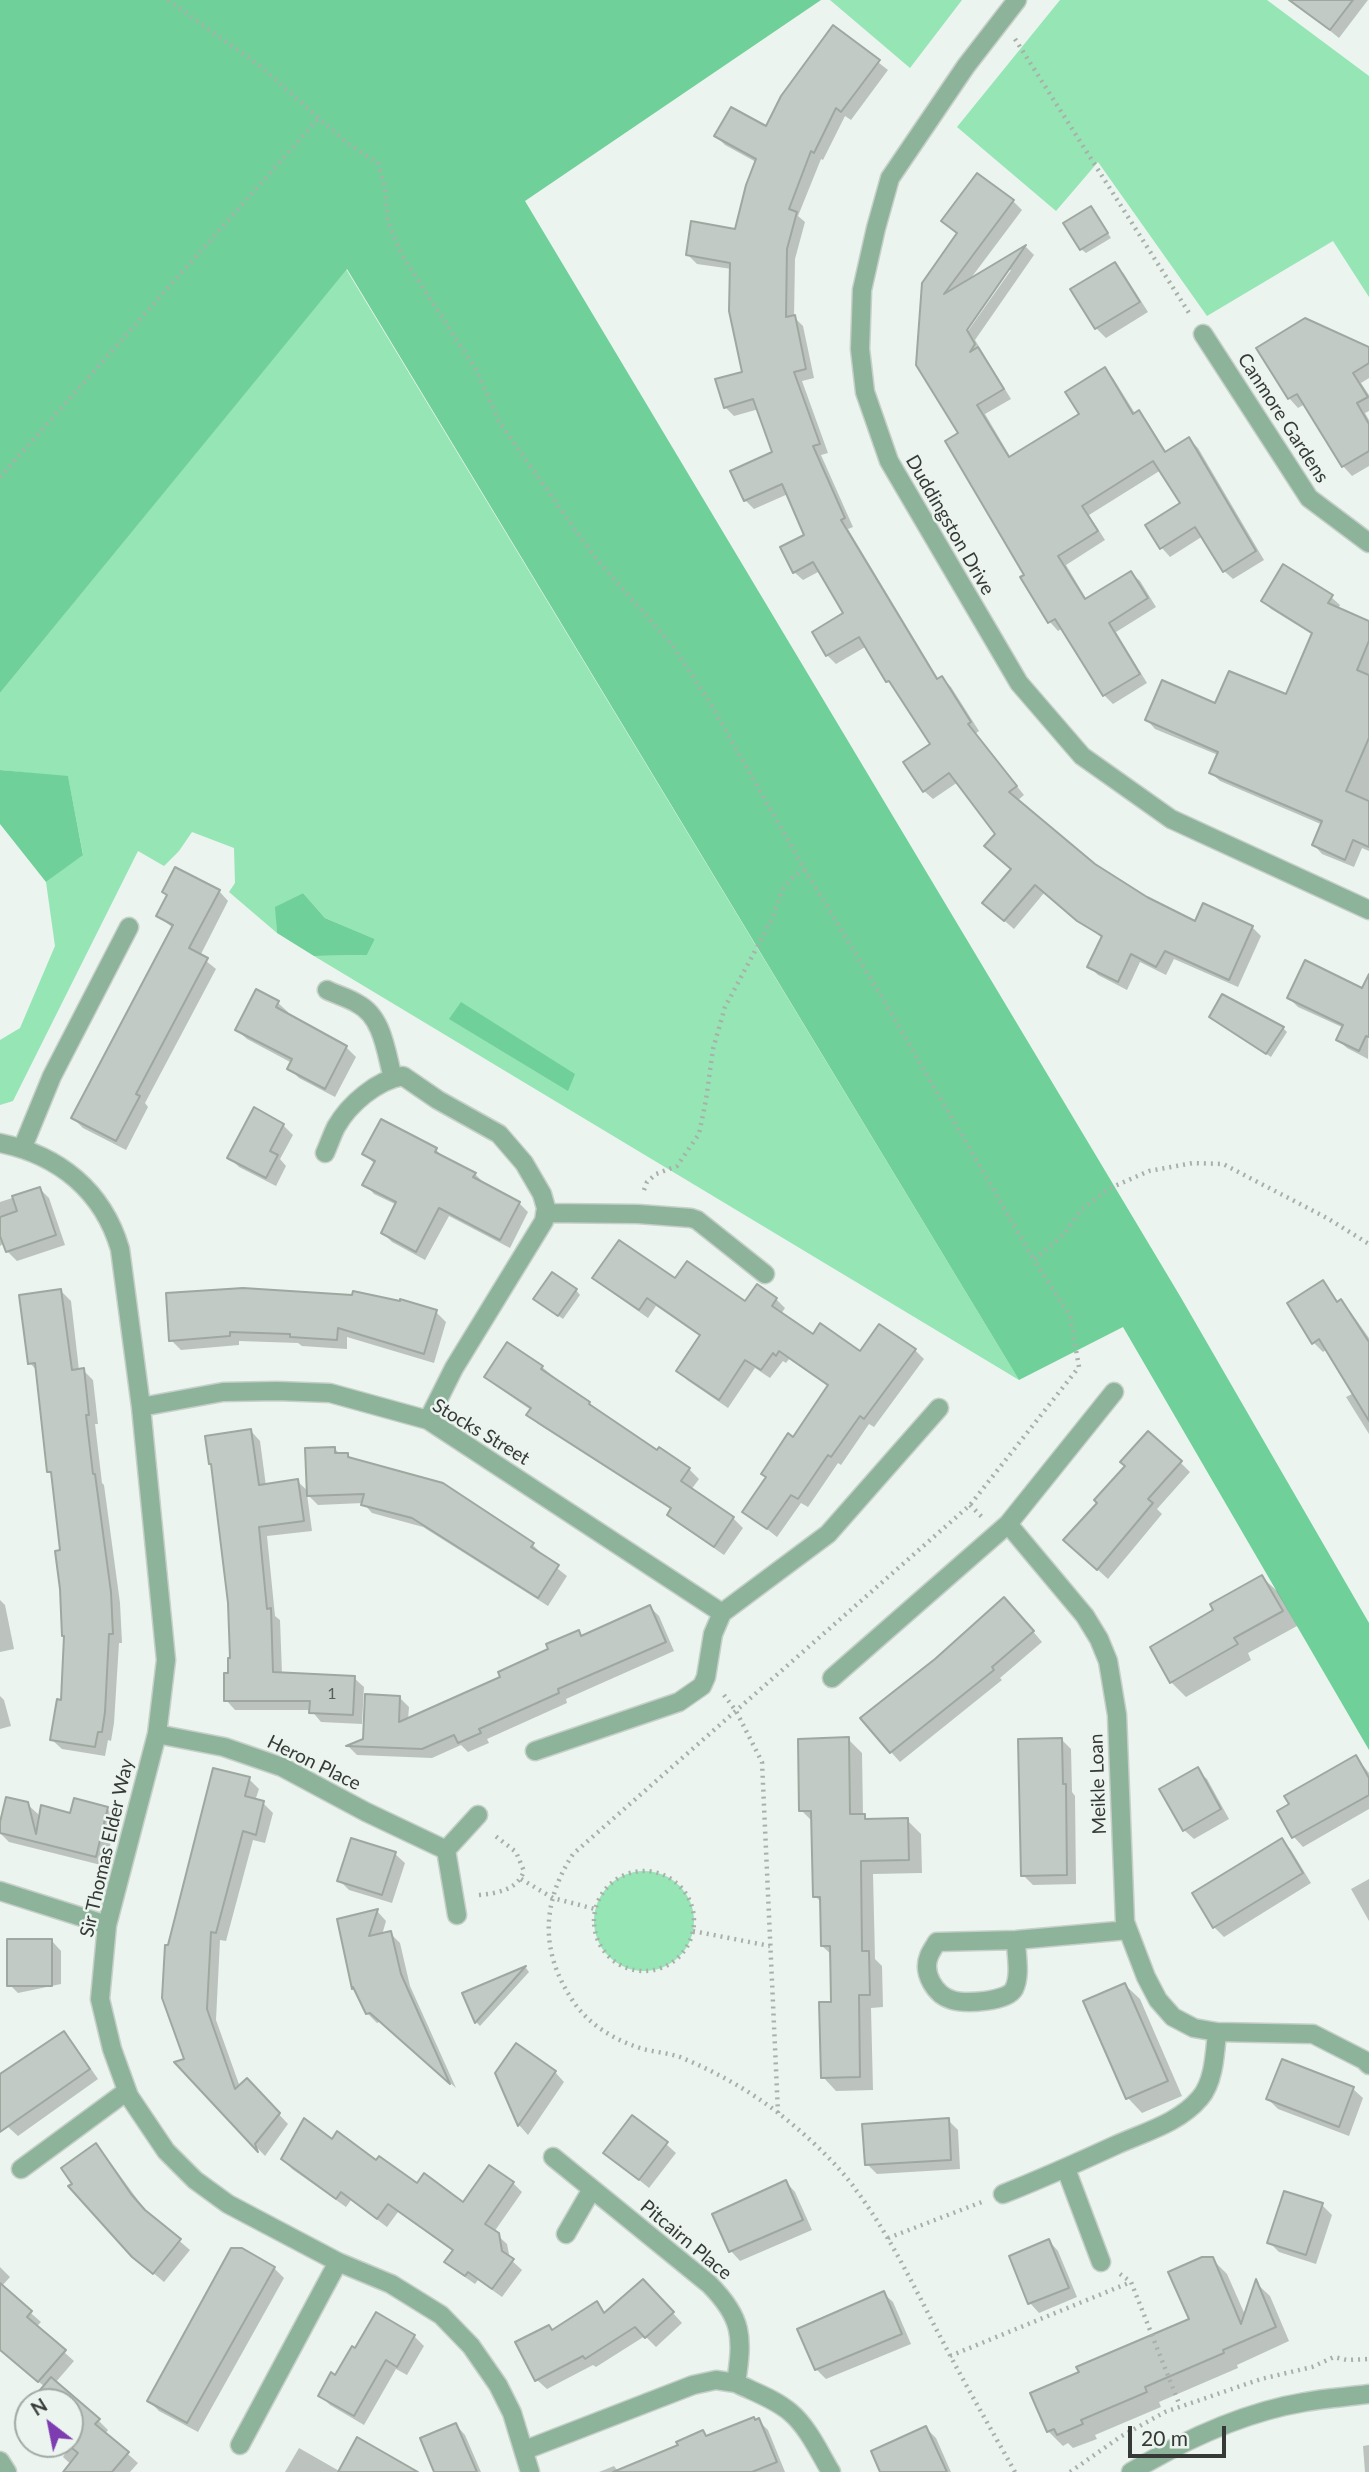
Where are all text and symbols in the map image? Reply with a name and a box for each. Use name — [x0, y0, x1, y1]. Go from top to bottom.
street label: Canmore Gardens — [1233, 349, 1333, 487]
street label: Duddingston Drive — [901, 451, 999, 599]
street label: Stocks Street — [428, 1394, 534, 1470]
house number: 1 — [327, 1684, 337, 1704]
street label: Heron Place — [264, 1731, 364, 1795]
street label: Meikle Loan — [1085, 1733, 1111, 1835]
street label: Sir Thomas Elder Way — [75, 1756, 139, 1940]
street label: Pitcairn Place — [636, 2195, 736, 2285]
north arrow — [14, 2388, 84, 2458]
text: N — [26, 2393, 51, 2420]
scale bar — [1131, 2412, 1229, 2456]
text: 20 m — [1141, 2425, 1188, 2450]

